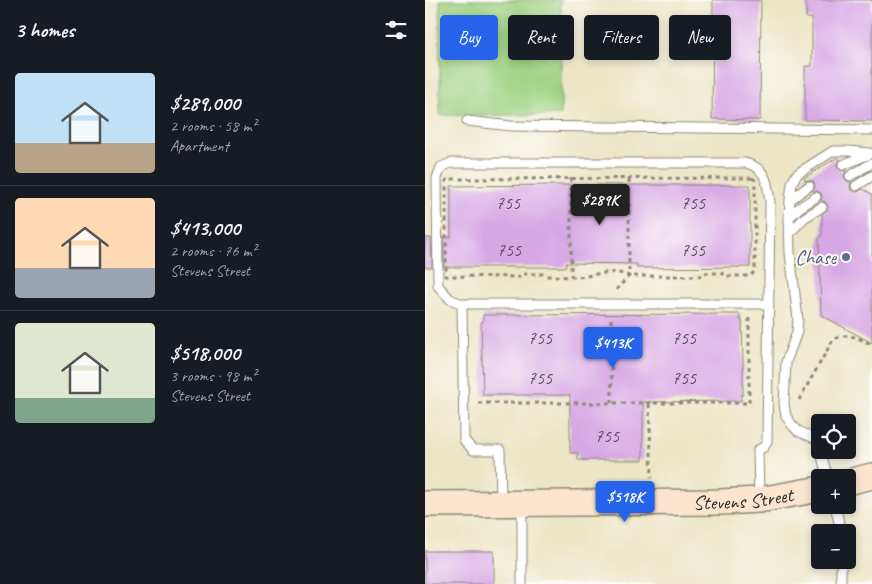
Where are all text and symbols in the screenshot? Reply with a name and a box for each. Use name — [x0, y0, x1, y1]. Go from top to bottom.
chip: Buy — [440, 15, 498, 60]
chip: Rent — [508, 15, 574, 60]
chip: Filters — [584, 15, 659, 60]
chip: New — [669, 15, 731, 60]
icon: filters — [382, 16, 410, 44]
text: 3 homes — [15, 17, 74, 43]
text: $289,000 — [170, 90, 240, 116]
icon: home — [55, 93, 115, 153]
text: 2 rooms · 58 m² — [170, 116, 256, 136]
text: Apartment — [170, 136, 229, 156]
pin: $289K — [565, 184, 635, 226]
text: $289K — [582, 190, 618, 210]
house number: 755 — [496, 192, 521, 214]
house number: 755 — [681, 192, 706, 214]
text: $413,000 — [170, 215, 240, 241]
icon: home — [55, 218, 115, 278]
house number: 755 — [497, 239, 522, 261]
house number: 755 — [681, 239, 706, 261]
text: 2 rooms · 76 m² — [170, 241, 256, 261]
place label: Chase — [795, 245, 837, 270]
marker: Chase — [840, 251, 852, 263]
text: Stevens Street — [170, 261, 250, 281]
pin: $413K — [578, 326, 648, 369]
house number: 755 — [528, 327, 553, 349]
house number: 755 — [672, 327, 697, 349]
text: $413K — [595, 333, 631, 353]
text: $518,000 — [170, 340, 240, 366]
icon: home — [55, 343, 115, 403]
text: 3 rooms · 98 m² — [170, 366, 256, 386]
house number: 755 — [528, 367, 553, 389]
house number: 755 — [672, 367, 697, 389]
text: Stevens Street — [170, 386, 250, 406]
map controls — [811, 414, 856, 569]
button: locate — [811, 414, 856, 459]
house number: 755 — [595, 425, 620, 447]
button: + — [811, 469, 856, 514]
pin: $518K — [590, 480, 660, 523]
street label: Stevens Street — [693, 482, 797, 515]
text: $518K — [607, 487, 643, 507]
button: − — [811, 524, 856, 569]

